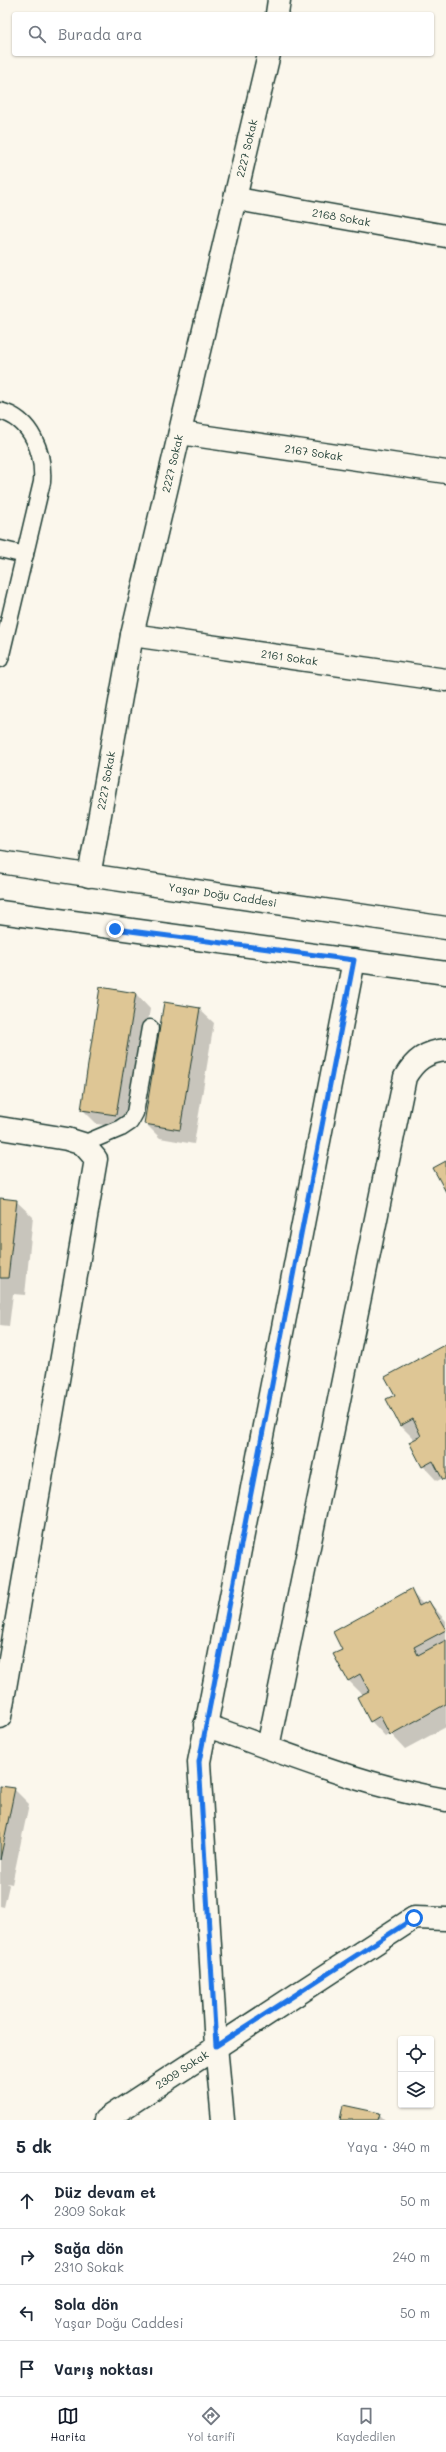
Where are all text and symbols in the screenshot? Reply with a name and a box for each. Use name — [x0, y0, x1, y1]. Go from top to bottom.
search box — [12, 12, 434, 56]
icon: search — [26, 23, 48, 45]
text: Burada ara — [58, 24, 142, 44]
street label: 2227 Sokak — [232, 117, 260, 179]
street label: 2168 Sokak — [311, 204, 372, 230]
street label: 2227 Sokak — [158, 433, 186, 494]
street label: 2167 Sokak — [284, 440, 344, 464]
street label: 2161 Sokak — [260, 646, 319, 669]
street label: 2227 Sokak — [93, 750, 118, 811]
street label: Yaşar Doğu Caddesi — [167, 879, 278, 910]
route end — [106, 920, 124, 938]
route start — [405, 1909, 423, 1927]
map controls — [398, 2036, 434, 2108]
button: locate — [398, 2036, 434, 2072]
street label: 2309 Sokak — [152, 2046, 211, 2092]
button: layers — [398, 2072, 434, 2108]
text: 5 dk — [16, 2135, 52, 2157]
text: Yaya · 340 m — [347, 2138, 430, 2155]
text: Düz devam et — [54, 2182, 156, 2202]
icon: ahead — [16, 2190, 38, 2212]
text: 50 m — [400, 2192, 430, 2209]
text: 2309 Sokak — [54, 2202, 126, 2219]
text: Sağa dön — [54, 2238, 123, 2258]
icon: right — [16, 2246, 38, 2268]
text: 240 m — [393, 2248, 430, 2265]
text: 2310 Sokak — [54, 2258, 124, 2275]
text: Sola dön — [54, 2294, 118, 2314]
icon: left — [16, 2302, 38, 2324]
text: 50 m — [400, 2304, 430, 2321]
text: Yaşar Doğu Caddesi — [54, 2314, 183, 2331]
icon: arrive — [16, 2358, 38, 2380]
text: Varış noktası — [54, 2359, 154, 2379]
tab: Harita — [51, 2405, 86, 2444]
tab: Yol tarifi — [187, 2405, 235, 2444]
tab: Kaydedilen — [336, 2405, 395, 2444]

